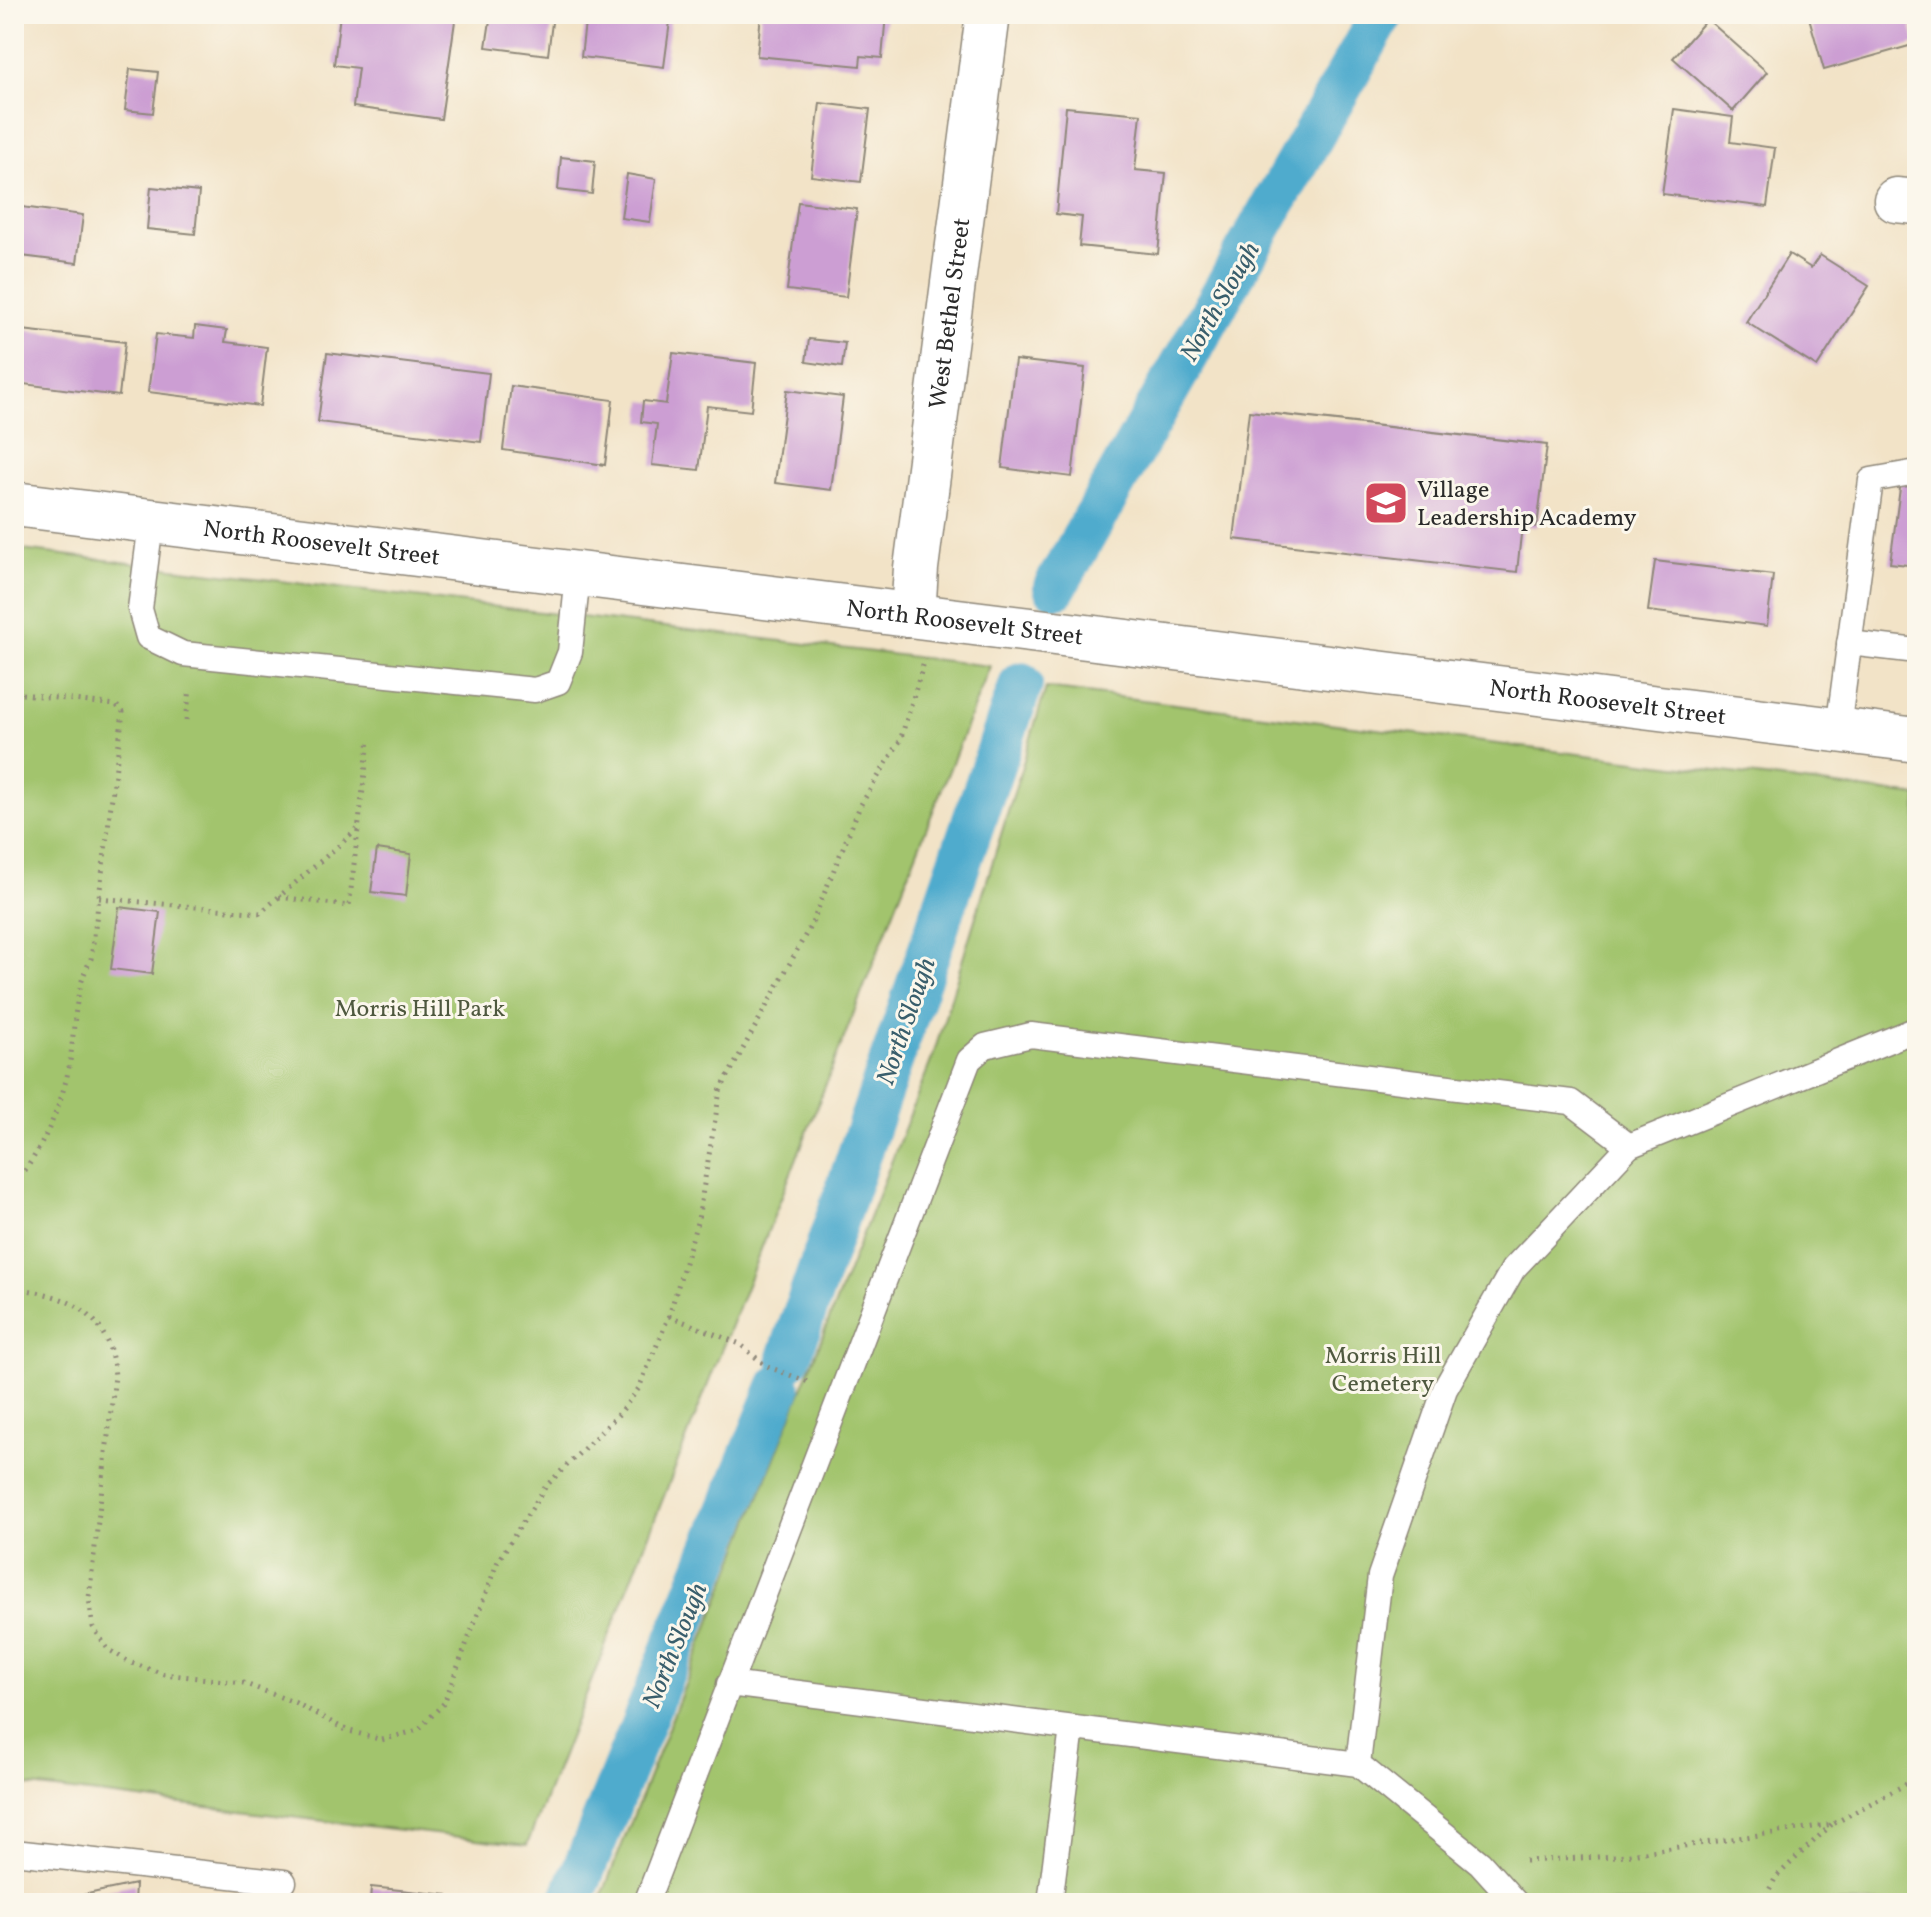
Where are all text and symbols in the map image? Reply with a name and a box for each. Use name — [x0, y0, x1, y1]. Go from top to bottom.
street label: West Bethel Street — [922, 216, 980, 411]
water label: North Slough — [1172, 236, 1269, 368]
place label: Village Leadership Academy — [1417, 474, 1636, 536]
school or university icon: Village Leadership Academy — [1362, 479, 1410, 527]
street label: North Roosevelt Street — [201, 513, 442, 576]
street label: North Roosevelt Street — [844, 592, 1085, 655]
street label: North Roosevelt Street — [1487, 672, 1728, 735]
water label: North Slough — [868, 953, 946, 1090]
park label: Morris Hill Park — [335, 993, 505, 1027]
park label: Morris Hill Cemetery — [1325, 1340, 1441, 1402]
water label: North Slough — [634, 1577, 717, 1714]

